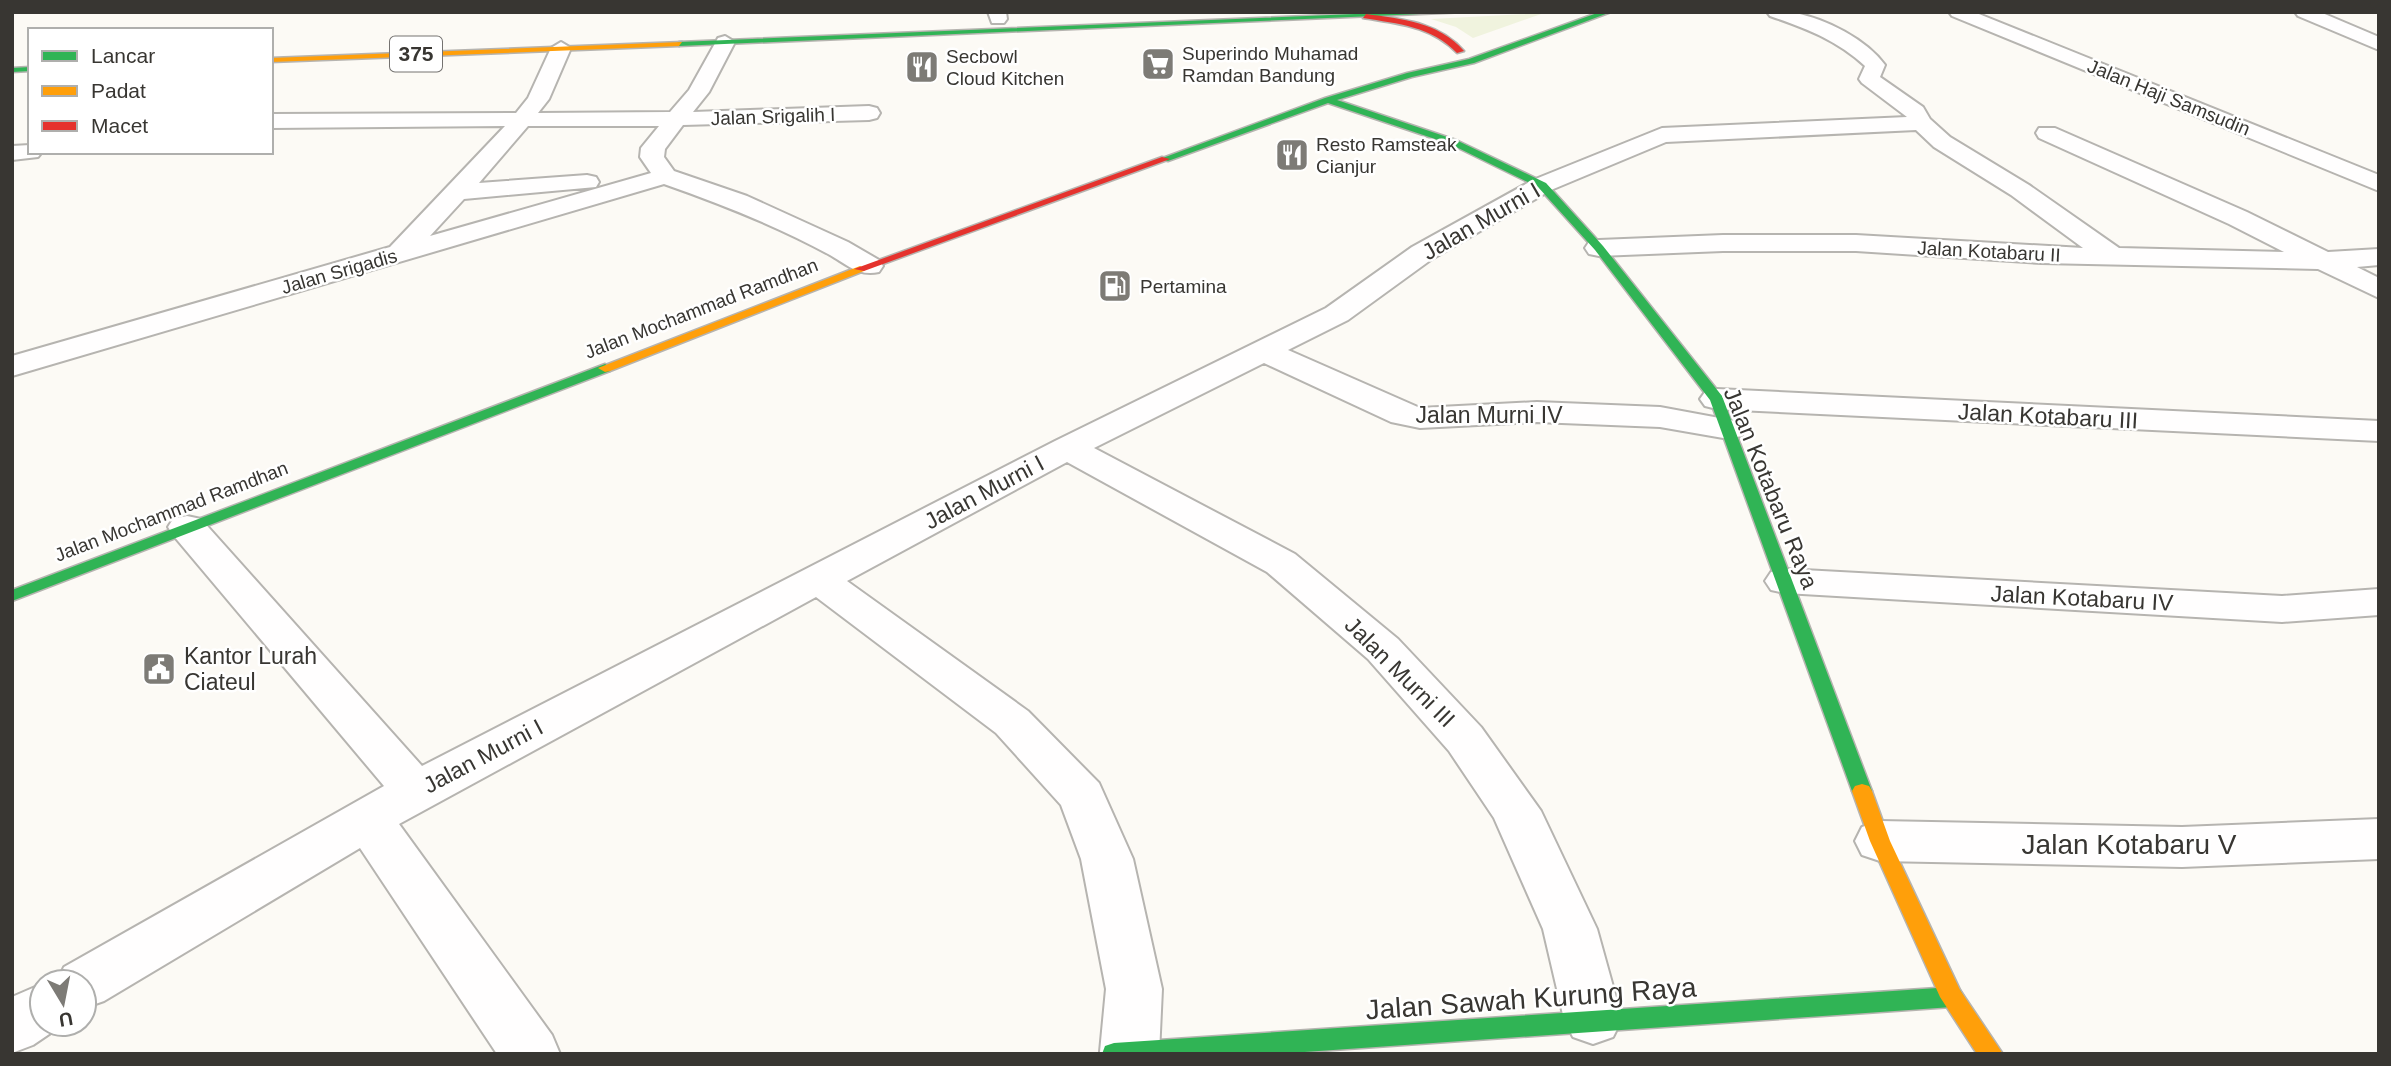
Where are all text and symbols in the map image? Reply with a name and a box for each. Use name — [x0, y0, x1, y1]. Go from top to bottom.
legend — [28, 28, 273, 154]
road number: 375 — [390, 36, 442, 72]
place label: Superindo Muhamad Ramdan Bandung — [1182, 43, 1358, 86]
text: Lancar — [91, 44, 155, 67]
supermarket icon: Superindo Muhamad Ramdan Bandung — [1139, 45, 1177, 83]
place label: Secbowl Cloud Kitchen — [946, 46, 1064, 89]
restaurant icon: Secbowl Cloud Kitchen — [903, 48, 941, 86]
street label: Jalan Haji Samsudin — [2085, 55, 2253, 140]
text: Padat — [91, 79, 146, 102]
street label: Jalan Srigalih I — [710, 104, 836, 129]
text: Macet — [91, 114, 148, 137]
place label: Resto Ramsteak Cianjur — [1316, 134, 1457, 177]
restaurant icon: Resto Ramsteak Cianjur — [1273, 136, 1311, 174]
street label: Jalan Murni I — [1417, 177, 1545, 265]
street label: Jalan Kotabaru II — [1917, 237, 2061, 266]
street label: Jalan Srigadis — [279, 245, 399, 298]
street label: Jalan Mochammad Ramdhan — [582, 254, 821, 363]
fuel station icon: Pertamina — [1096, 267, 1134, 305]
place label: Pertamina — [1140, 276, 1227, 297]
street label: Jalan Kotabaru Raya — [1719, 384, 1823, 593]
street label: Jalan Kotabaru III — [1957, 398, 2139, 434]
street label: Jalan Murni IV — [1415, 402, 1563, 428]
street label: Jalan Murni I — [920, 450, 1048, 534]
street label: Jalan Mochammad Ramdhan — [52, 457, 291, 566]
street label: Jalan Kotabaru IV — [1990, 580, 2175, 616]
street label: Jalan Murni III — [1340, 612, 1460, 732]
place label: Kantor Lurah Ciateul — [184, 643, 317, 695]
public building icon: Kantor Lurah Ciateul — [140, 650, 178, 688]
street label: Jalan Murni I — [419, 714, 547, 798]
street label: Jalan Kotabaru V — [2022, 829, 2237, 860]
north arrow — [28, 968, 98, 1038]
street label: Jalan Sawah Kurung Raya — [1365, 971, 1698, 1026]
text: U — [57, 1008, 74, 1031]

